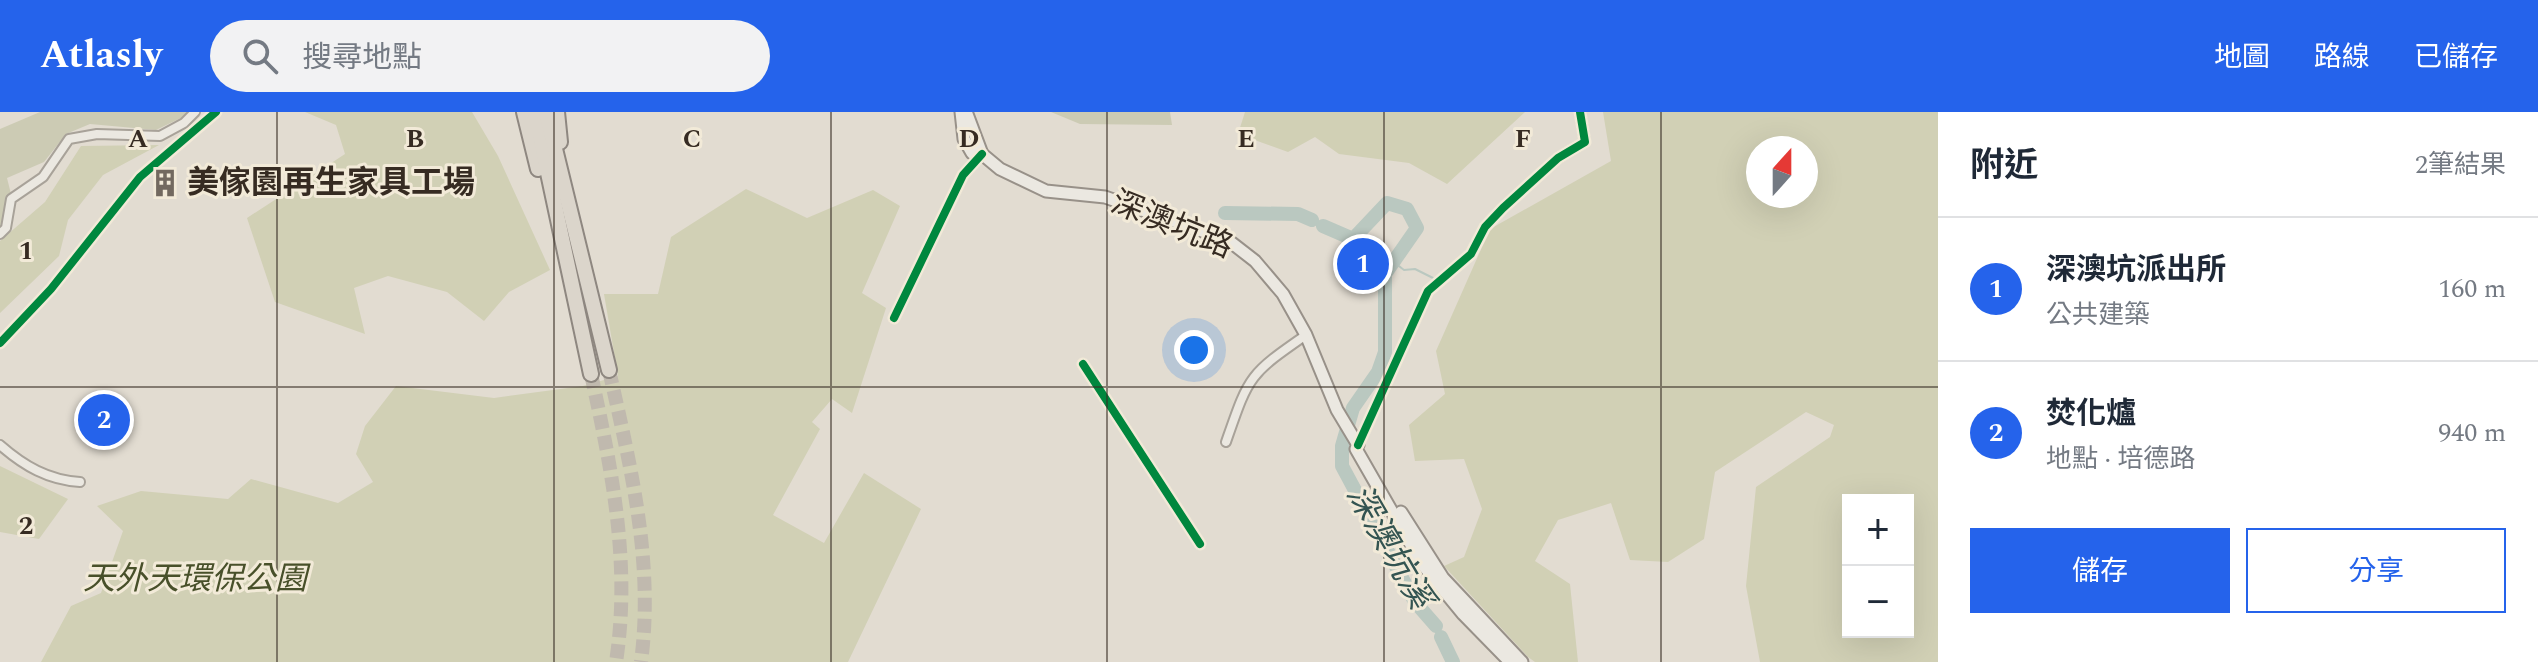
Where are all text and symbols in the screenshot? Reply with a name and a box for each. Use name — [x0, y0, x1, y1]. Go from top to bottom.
search box — [210, 20, 770, 92]
text: Atlasly — [40, 27, 162, 85]
icon: search — [238, 34, 282, 78]
text: 搜尋地點 — [302, 35, 422, 81]
text: 地圖 — [2214, 36, 2270, 79]
text: 路線 — [2314, 36, 2370, 79]
text: 已儲存 — [2414, 36, 2498, 79]
text: A — [128, 119, 148, 159]
text: B — [406, 119, 424, 159]
text: C — [683, 119, 701, 159]
text: D — [959, 119, 979, 159]
text: E — [1237, 119, 1255, 159]
text: F — [1515, 119, 1531, 159]
north arrow — [1746, 136, 1818, 208]
text: 附近 — [1970, 140, 2038, 192]
text: 2筆結果 — [2415, 145, 2506, 185]
place label: 美傢園再生家具工場 — [187, 159, 475, 208]
building icon: 美傢園再生家具工場 — [150, 168, 180, 198]
street label: 深澳坑路 — [1103, 178, 1241, 272]
text: 1 — [19, 231, 33, 271]
pin: 1 — [1337, 234, 1389, 294]
text: 深澳坑派出所 — [2046, 247, 2226, 293]
text: 1 — [1989, 269, 2003, 309]
text: 160 m — [2438, 269, 2506, 309]
text: 公共建築 — [2046, 295, 2150, 335]
your location — [1174, 330, 1214, 370]
pin: 2 — [78, 390, 130, 450]
text: 焚化爐 — [2046, 391, 2136, 437]
text: 2 — [1989, 413, 2003, 453]
text: 940 m — [2438, 413, 2506, 453]
text: 地點 · 培德路 — [2046, 439, 2196, 479]
water label: 深澳坑溪 — [1332, 475, 1448, 622]
map controls — [1842, 494, 1914, 638]
button: + — [1842, 494, 1914, 566]
text: 2 — [19, 506, 33, 546]
button: 儲存 — [1970, 528, 2230, 613]
button: 分享 — [2246, 528, 2506, 613]
park label: 天外天環保公園 — [83, 555, 311, 604]
button: − — [1842, 566, 1914, 638]

